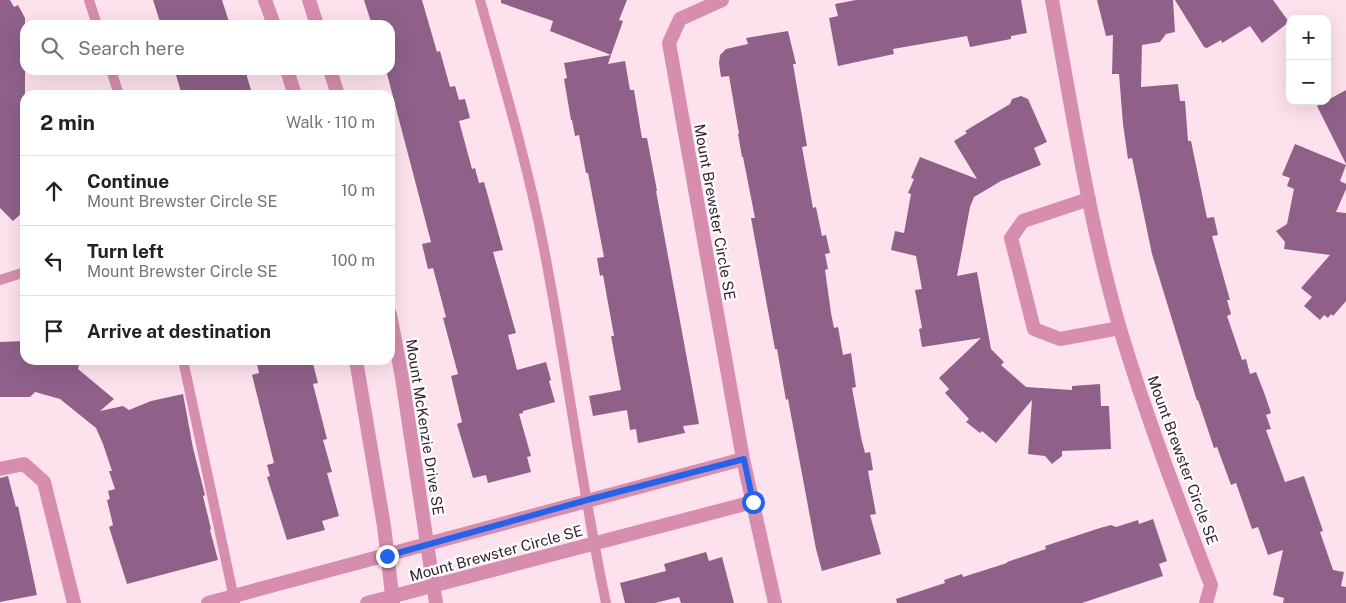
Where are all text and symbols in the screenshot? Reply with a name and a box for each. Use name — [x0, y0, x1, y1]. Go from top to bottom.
map controls — [1286, 15, 1331, 105]
button: + — [1286, 15, 1331, 60]
search box — [20, 20, 395, 75]
icon: search — [38, 34, 66, 62]
text: Search here — [78, 37, 185, 59]
button: − — [1286, 60, 1331, 105]
text: 2 min — [40, 110, 95, 135]
text: Walk · 110 m — [286, 113, 375, 132]
street label: Mount Brewster Circle SE — [691, 123, 739, 301]
text: Continue — [87, 170, 169, 192]
icon: ahead — [40, 177, 68, 205]
text: 10 m — [341, 181, 375, 200]
text: Mount Brewster Circle SE — [87, 192, 277, 211]
text: Turn left — [87, 240, 164, 262]
icon: left — [40, 247, 68, 275]
text: 100 m — [331, 251, 375, 270]
text: Mount Brewster Circle SE — [87, 262, 277, 281]
icon: arrive — [40, 317, 68, 345]
text: Arrive at destination — [87, 320, 271, 342]
street label: Mount McKenzie Drive SE — [403, 338, 447, 516]
street label: Mount Brewster Circle SE — [1144, 373, 1222, 547]
route start — [742, 491, 765, 514]
street label: Mount Brewster Circle SE — [408, 522, 584, 584]
route end — [376, 545, 399, 568]

